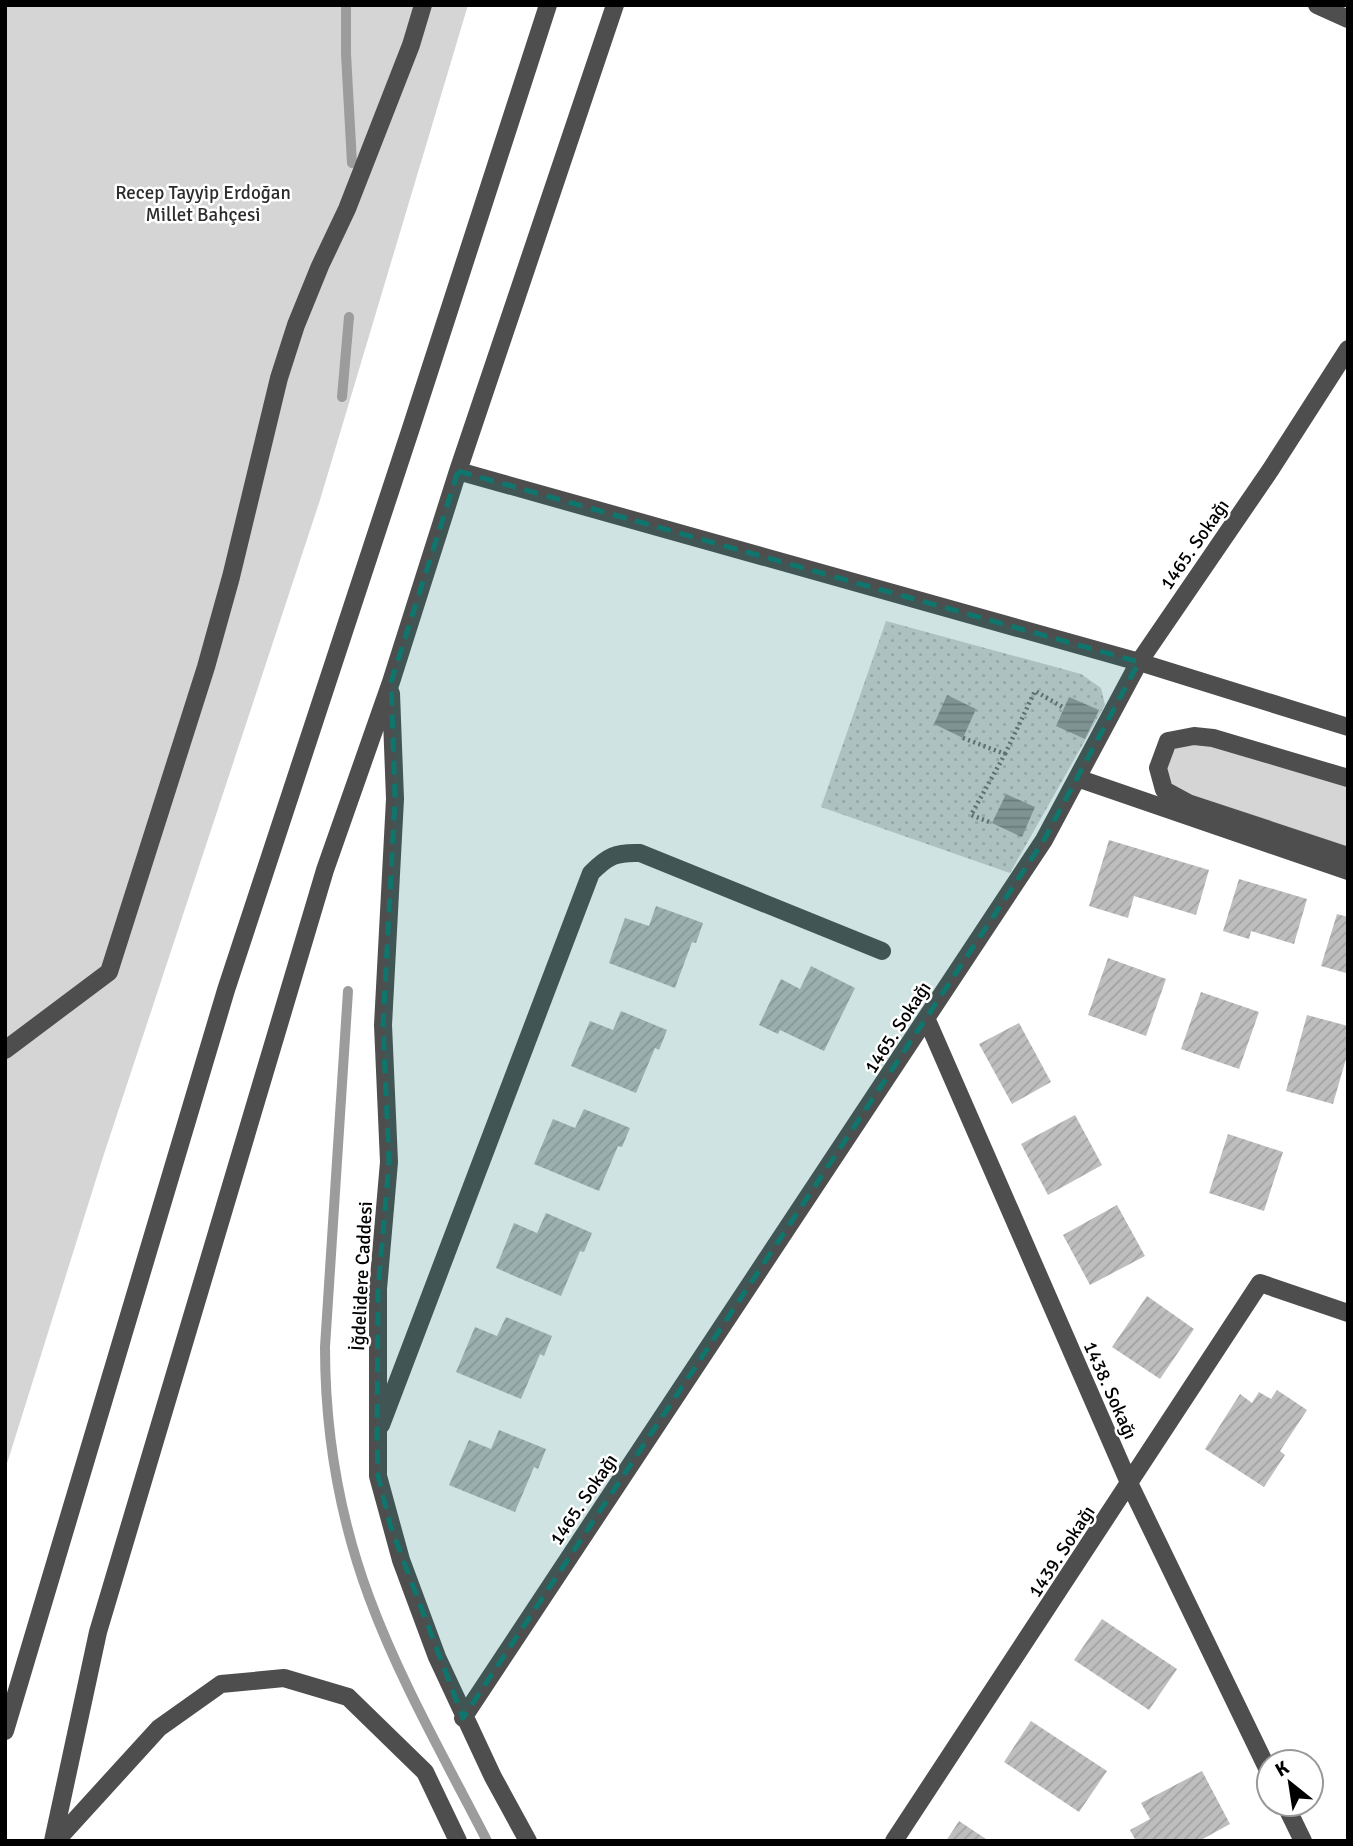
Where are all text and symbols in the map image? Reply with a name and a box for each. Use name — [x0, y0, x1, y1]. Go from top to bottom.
park label: Recep Tayyip Erdoğan Millet Bahçesi — [115, 181, 291, 227]
street label: 1465. Sokağı — [1155, 495, 1235, 594]
street label: 1465. Sokağı — [859, 977, 936, 1078]
street label: İğdelidere Caddesi — [346, 1201, 378, 1351]
street label: 1438. Sokağı — [1078, 1338, 1142, 1443]
street label: 1465. Sokağı — [545, 1449, 623, 1550]
street label: 1439. Sokağı — [1023, 1501, 1100, 1602]
north arrow — [1255, 1748, 1325, 1818]
text: K — [1271, 1756, 1293, 1782]

